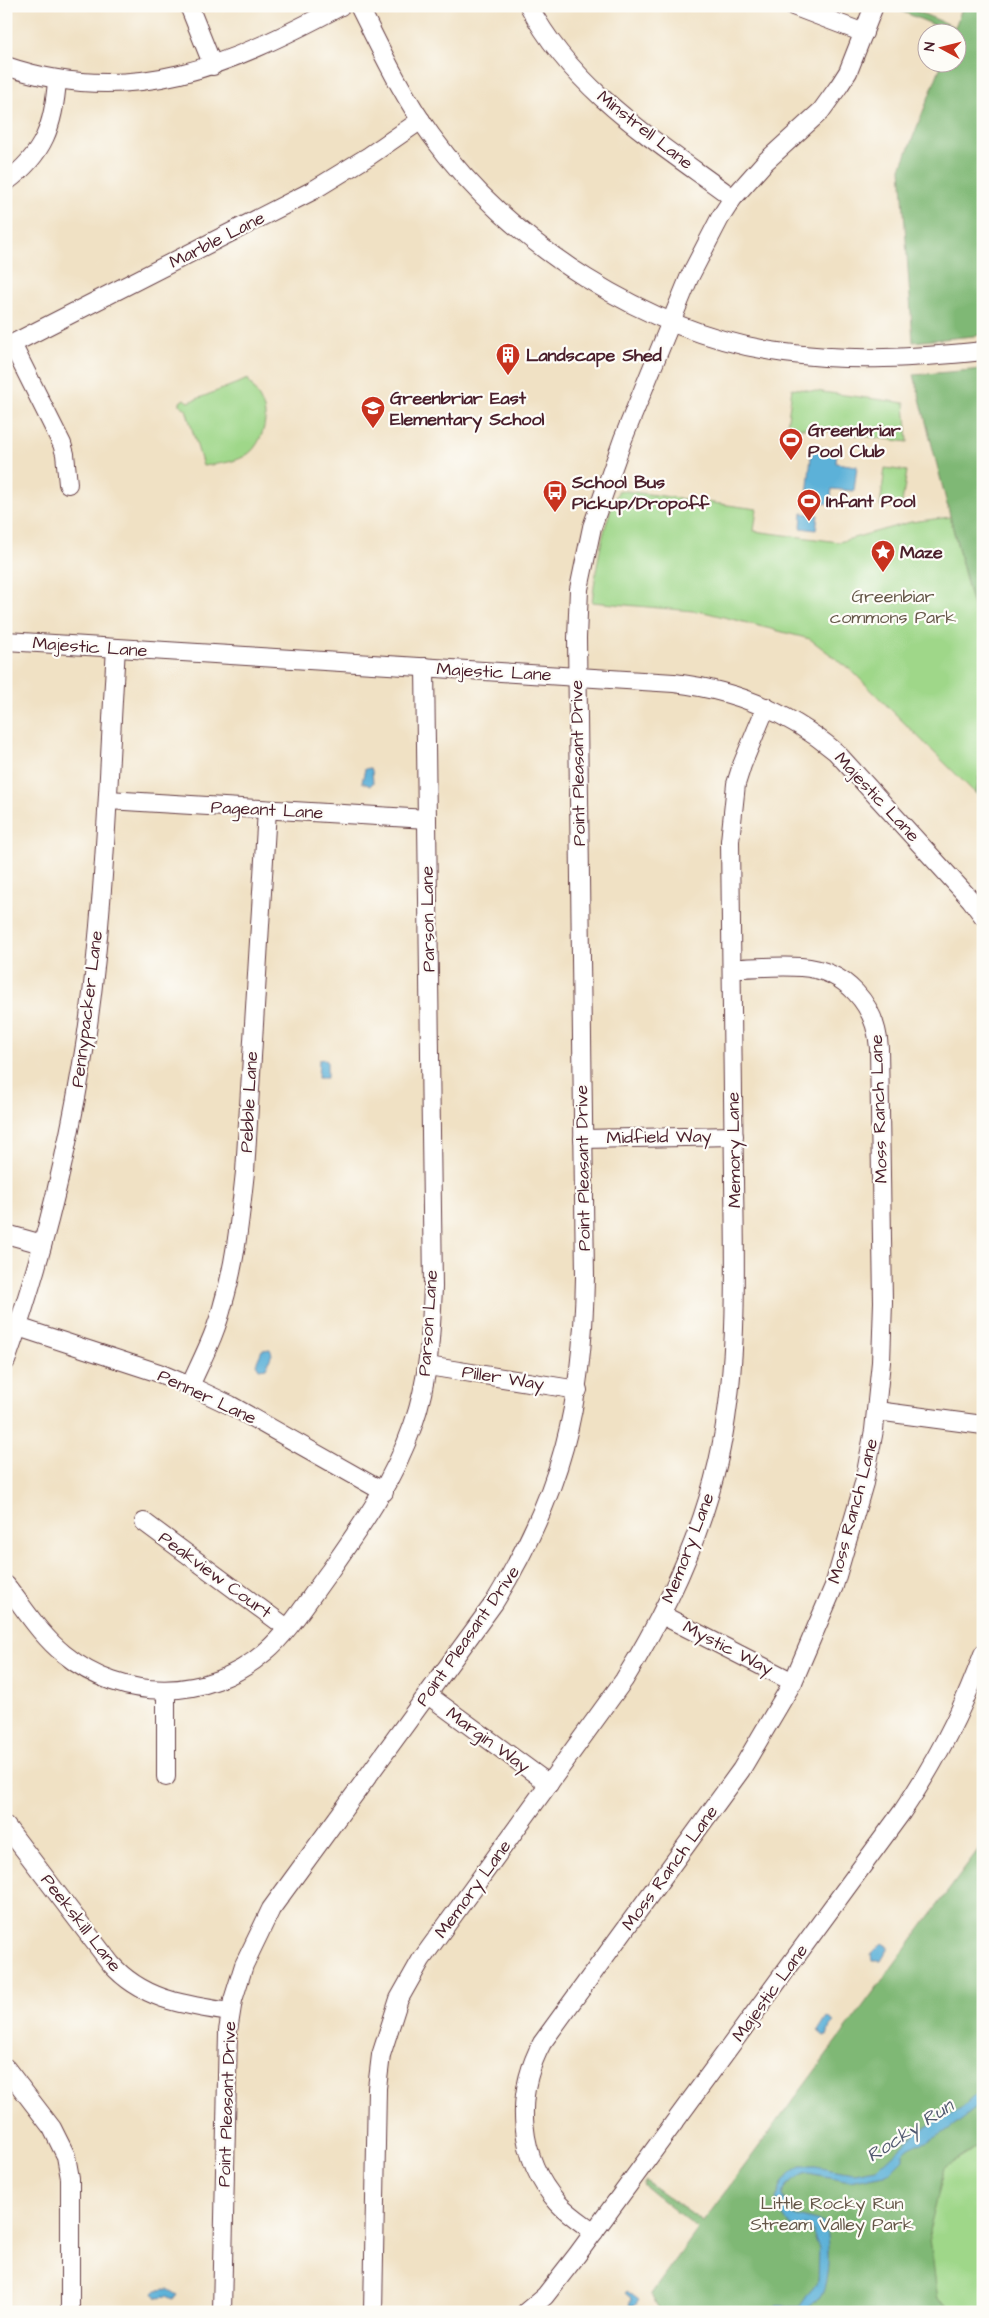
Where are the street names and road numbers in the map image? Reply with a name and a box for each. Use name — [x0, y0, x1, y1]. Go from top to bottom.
street label: Minstrell Lane — [592, 84, 699, 176]
street label: Marble Lane — [165, 205, 269, 275]
street label: Majestic Lane — [32, 631, 148, 663]
street label: Majestic Lane — [436, 657, 552, 688]
street label: Point Pleasant Drive — [564, 679, 592, 846]
street label: Majestic Lane — [829, 746, 926, 848]
street label: Pageant Lane — [210, 795, 324, 826]
street label: Parson Lane — [415, 865, 441, 972]
street label: Pennypacker Lane — [65, 929, 110, 1089]
street label: Moss Ranch Lane — [864, 1034, 894, 1184]
street label: Pebble Lane — [234, 1050, 264, 1153]
street label: Point Pleasant Drive — [569, 1084, 597, 1251]
street label: Memory Lane — [720, 1091, 749, 1208]
street label: Midfield Way — [606, 1124, 712, 1151]
street label: Parson Lane — [412, 1269, 444, 1377]
street label: Piller Way — [460, 1359, 546, 1398]
street label: Penner Lane — [153, 1363, 261, 1431]
street label: Moss Ranch Lane — [822, 1435, 884, 1586]
street label: Memory Lane — [656, 1489, 722, 1607]
street label: Peakview Court — [153, 1525, 277, 1625]
street label: Point Pleasant Drive — [410, 1561, 526, 1711]
street label: Mystic Way — [678, 1615, 778, 1682]
street label: Margin Way — [440, 1701, 535, 1780]
street label: Moss Ranch Lane — [616, 1800, 724, 1936]
street label: Memory Lane — [429, 1834, 518, 1944]
street label: Peekskill Lane — [35, 1869, 127, 1977]
street label: Majestic Lane — [726, 1939, 814, 2047]
street label: Point Pleasant Drive — [212, 2020, 242, 2187]

